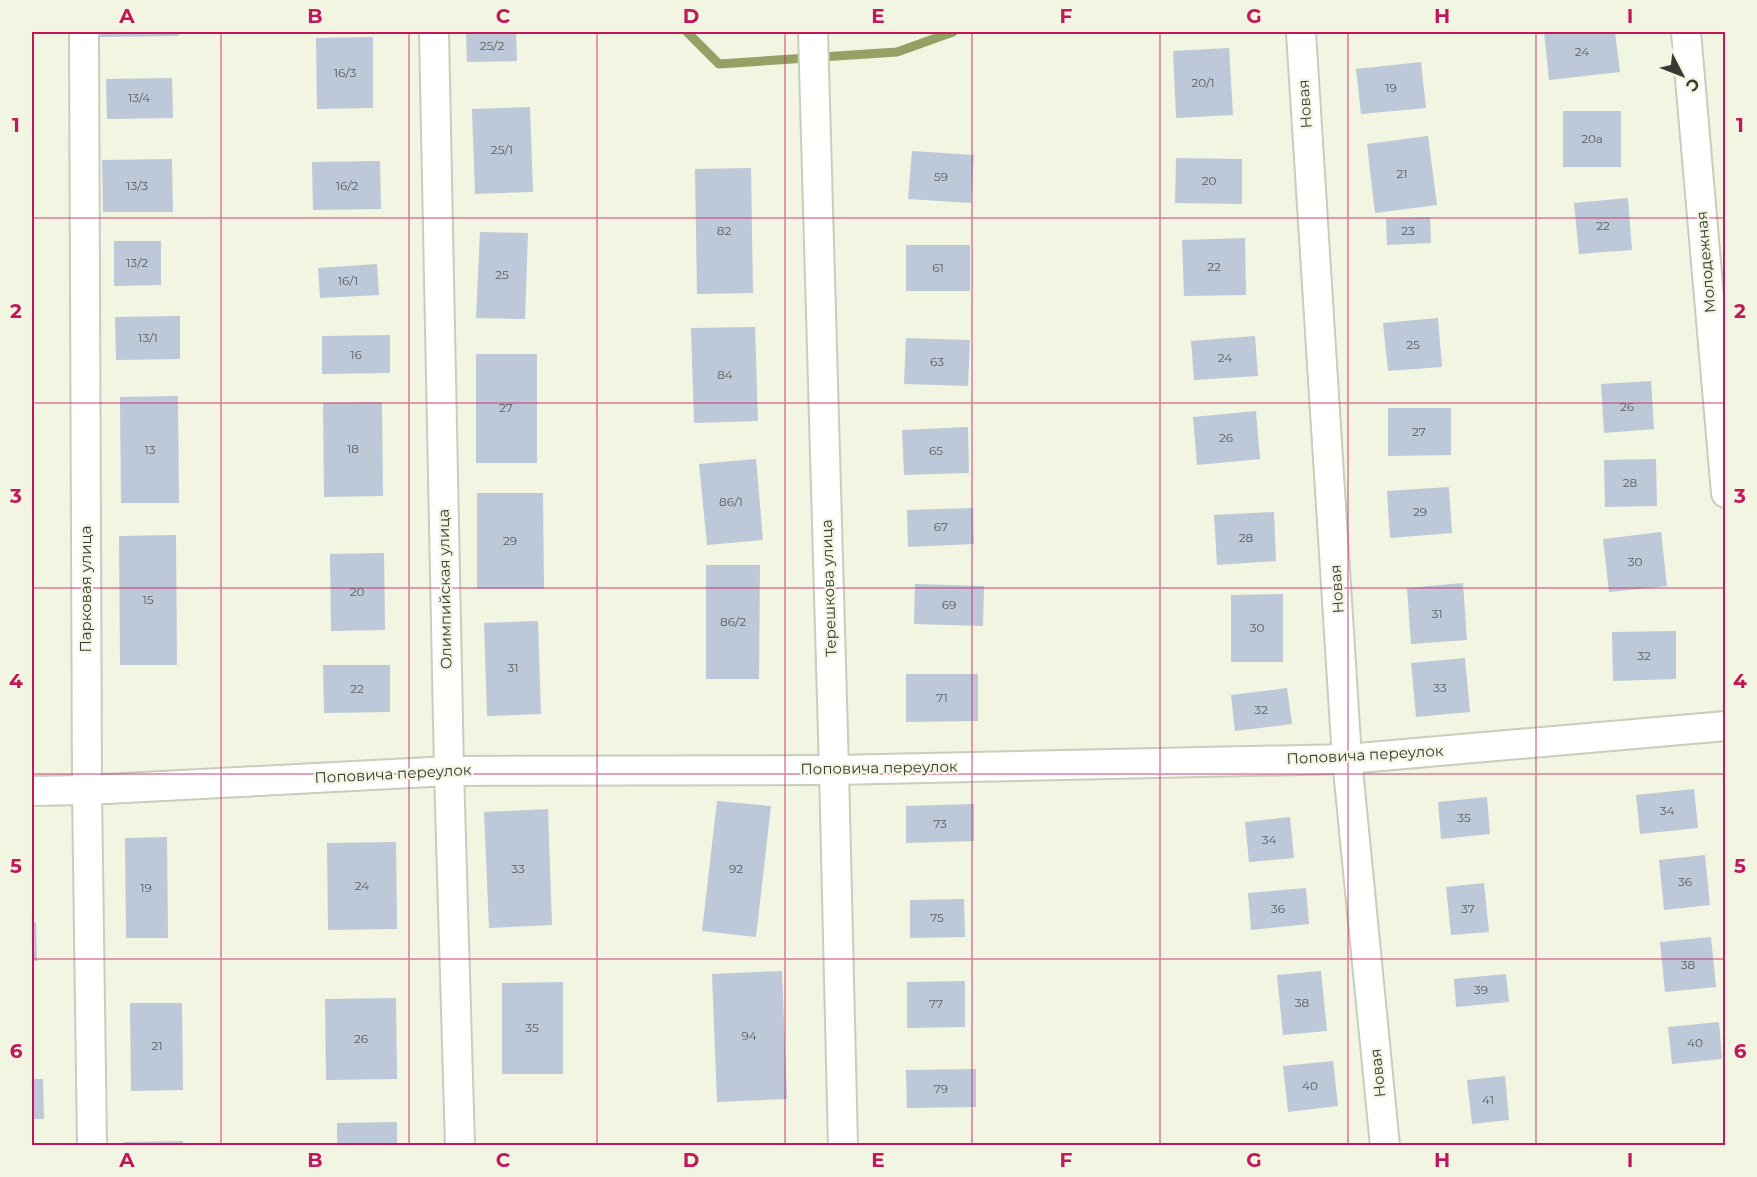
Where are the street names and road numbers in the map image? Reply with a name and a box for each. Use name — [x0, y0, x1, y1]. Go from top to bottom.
street label: Новая — [1293, 79, 1316, 129]
street label: Молодежная — [1692, 210, 1719, 314]
street label: Олимпийская улица — [434, 509, 455, 669]
street label: Терешкова улица — [817, 519, 840, 657]
street label: Парковая улица — [76, 525, 95, 653]
street label: Новая — [1325, 564, 1348, 614]
street label: Поповича переулок — [1286, 741, 1444, 768]
street label: Поповича переулок — [800, 757, 958, 778]
street label: Поповича переулок — [314, 760, 472, 787]
street label: Новая — [1366, 1048, 1390, 1098]

